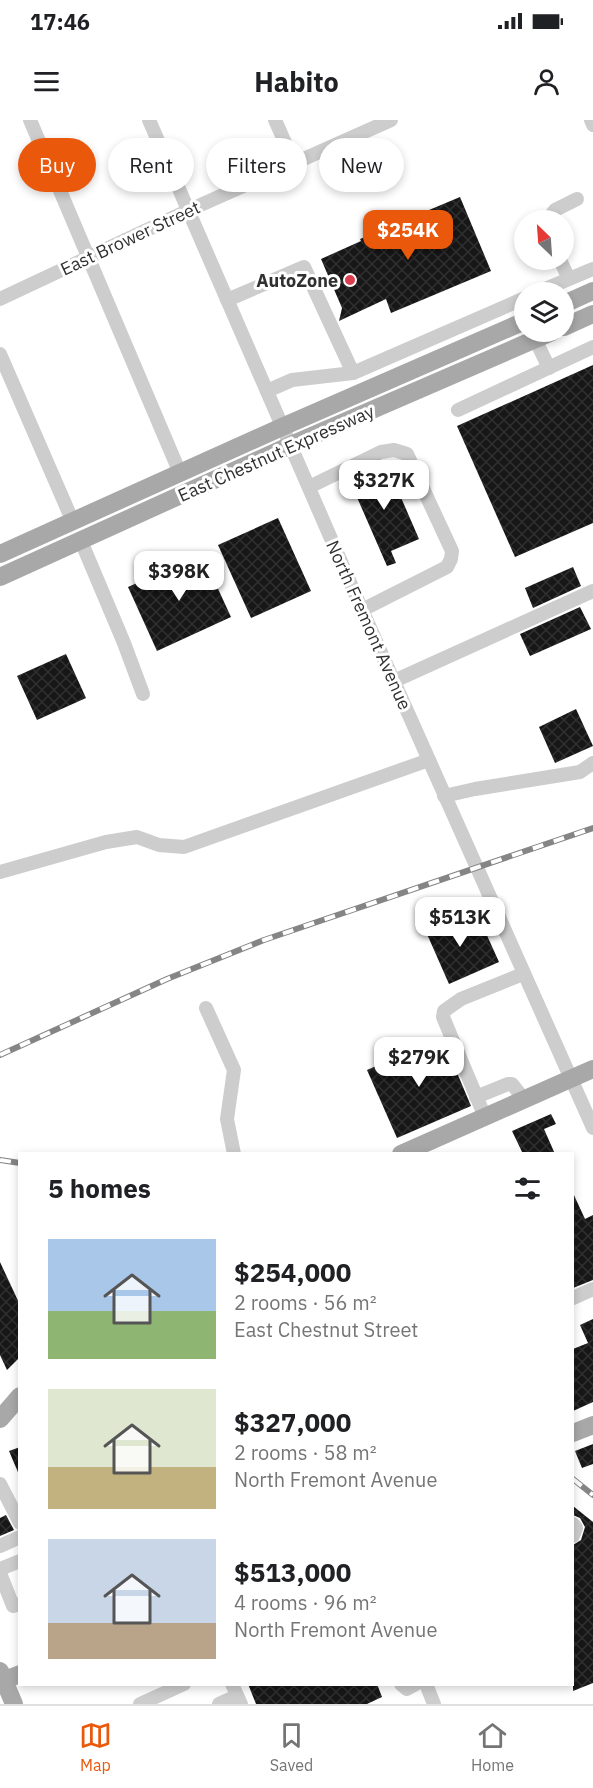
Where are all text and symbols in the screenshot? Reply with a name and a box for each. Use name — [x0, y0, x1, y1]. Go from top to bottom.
text: 17:46 — [30, 7, 90, 36]
text: Habito — [254, 64, 339, 99]
icon: menu — [30, 65, 63, 98]
icon: person — [530, 65, 563, 98]
chip: Buy — [18, 138, 96, 192]
chip: Rent — [108, 138, 194, 192]
chip: Filters — [206, 138, 307, 192]
chip: New — [319, 138, 404, 192]
street label: East Brower Street — [57, 196, 203, 280]
pin: $254K — [366, 210, 450, 261]
north arrow — [514, 210, 574, 270]
map controls — [514, 210, 574, 342]
text: $254K — [377, 216, 439, 243]
place label: AutoZone — [256, 269, 338, 292]
marker: AutoZone — [343, 273, 357, 287]
button: layers — [514, 282, 574, 342]
street label: East Chestnut Expressway — [174, 399, 378, 507]
pin: $327K — [342, 460, 426, 511]
text: $327K — [353, 466, 415, 493]
street label: North Fremont Avenue — [321, 537, 417, 713]
pin: $398K — [137, 551, 221, 602]
text: $398K — [148, 557, 210, 584]
pin: $513K — [418, 897, 502, 948]
text: $513K — [429, 903, 491, 930]
pin: $279K — [377, 1037, 461, 1088]
text: $279K — [388, 1043, 450, 1070]
text: 5 homes — [48, 1171, 151, 1205]
icon: filters — [511, 1172, 544, 1205]
text: $254,000 — [234, 1255, 351, 1289]
icon: home — [96, 1263, 168, 1335]
text: 2 rooms · 56 m² — [234, 1289, 377, 1316]
text: East Chestnut Street — [234, 1316, 418, 1343]
text: $327,000 — [234, 1405, 351, 1439]
icon: home — [96, 1413, 168, 1485]
text: 2 rooms · 58 m² — [234, 1439, 377, 1466]
text: North Fremont Avenue — [234, 1466, 437, 1493]
text: $513,000 — [234, 1555, 351, 1589]
icon: home — [96, 1563, 168, 1635]
text: 4 rooms · 96 m² — [234, 1589, 377, 1616]
text: North Fremont Avenue — [234, 1616, 437, 1643]
tab: Map — [79, 1719, 112, 1775]
tab: Saved — [270, 1719, 313, 1775]
tab: Home — [471, 1719, 514, 1775]

